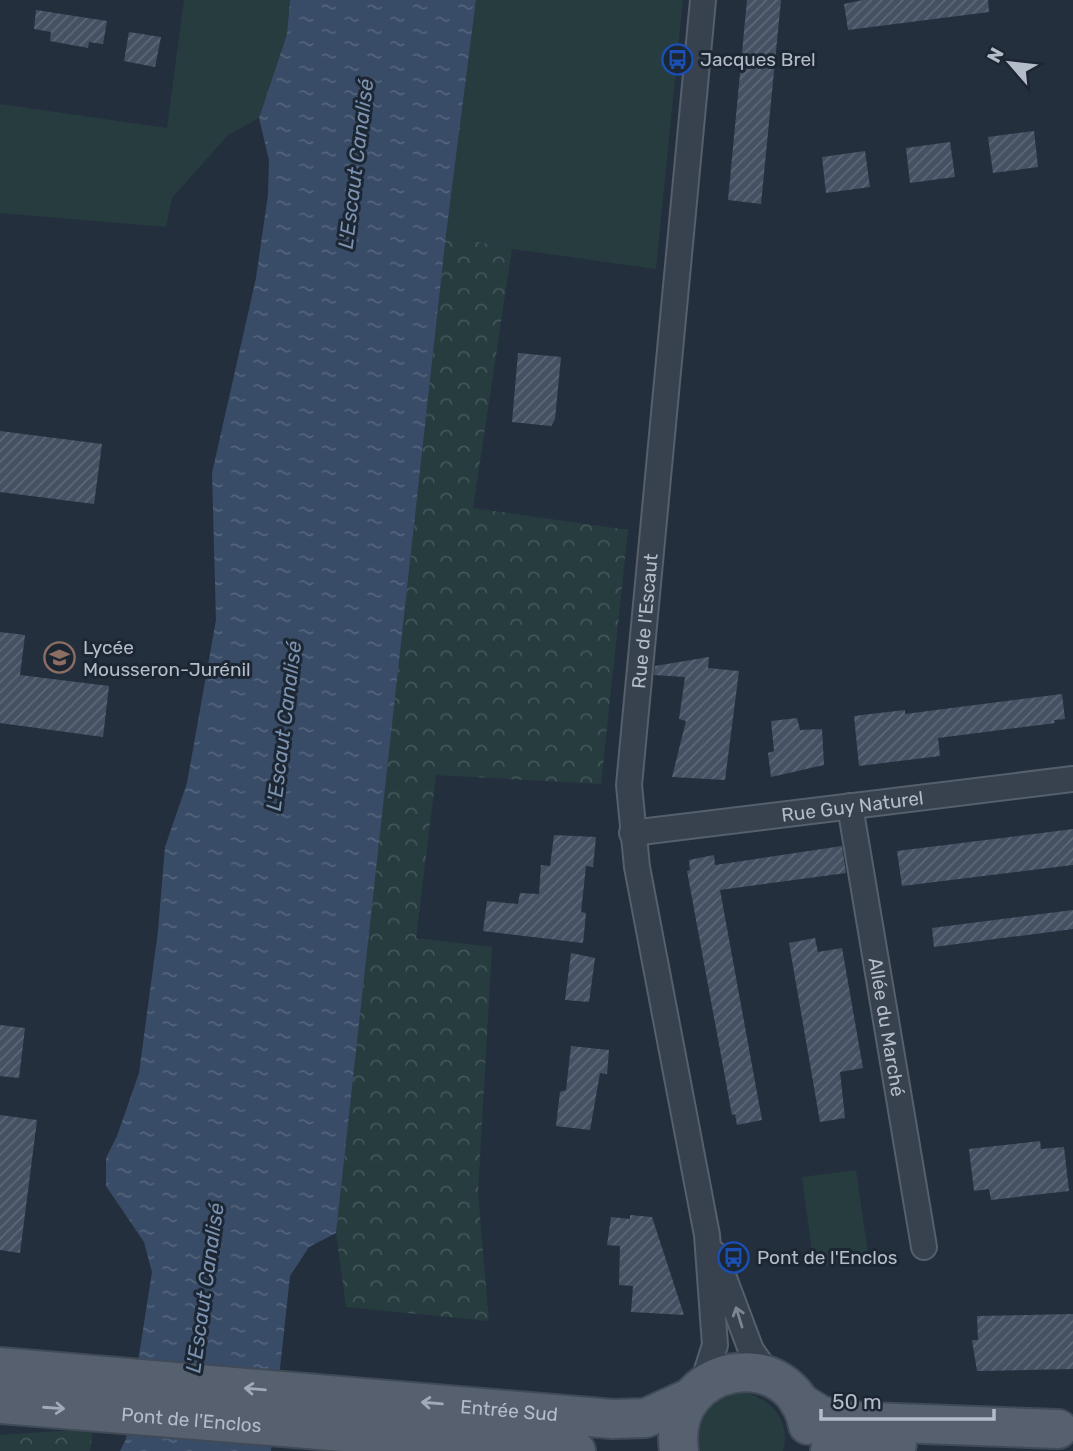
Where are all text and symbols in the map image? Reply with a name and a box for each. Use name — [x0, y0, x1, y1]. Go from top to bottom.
north arrow — [975, 28, 1045, 98]
bus stop icon: Jacques Brel — [660, 42, 694, 76]
text: N — [982, 44, 1009, 67]
place label: Jacques Brel — [700, 48, 816, 71]
water label: L'Escaut Canalisé — [333, 77, 378, 250]
street label: Rue de l'Escaut — [627, 552, 663, 690]
place label: Lycée Mousseron-Jurénil — [83, 636, 251, 681]
water label: L'Escaut Canalisé — [261, 639, 306, 812]
school or university icon: Lycée Mousseron-Jurénil — [43, 641, 77, 675]
street label: Rue Guy Naturel — [780, 786, 925, 827]
street label: Allée du Marché — [864, 956, 910, 1098]
water label: L'Escaut Canalisé — [180, 1201, 229, 1374]
bus stop icon: Pont de l'Enclos — [717, 1240, 751, 1274]
place label: Pont de l'Enclos — [757, 1246, 898, 1269]
one-way arrow — [732, 1306, 745, 1328]
scale bar — [821, 1378, 994, 1422]
one-way arrow — [244, 1382, 267, 1395]
text: 50 m — [832, 1389, 882, 1414]
street label: Entrée Sud — [459, 1395, 559, 1426]
one-way arrow — [421, 1397, 444, 1410]
one-way arrow — [42, 1402, 64, 1415]
street label: Pont de l'Enclos — [120, 1403, 262, 1437]

